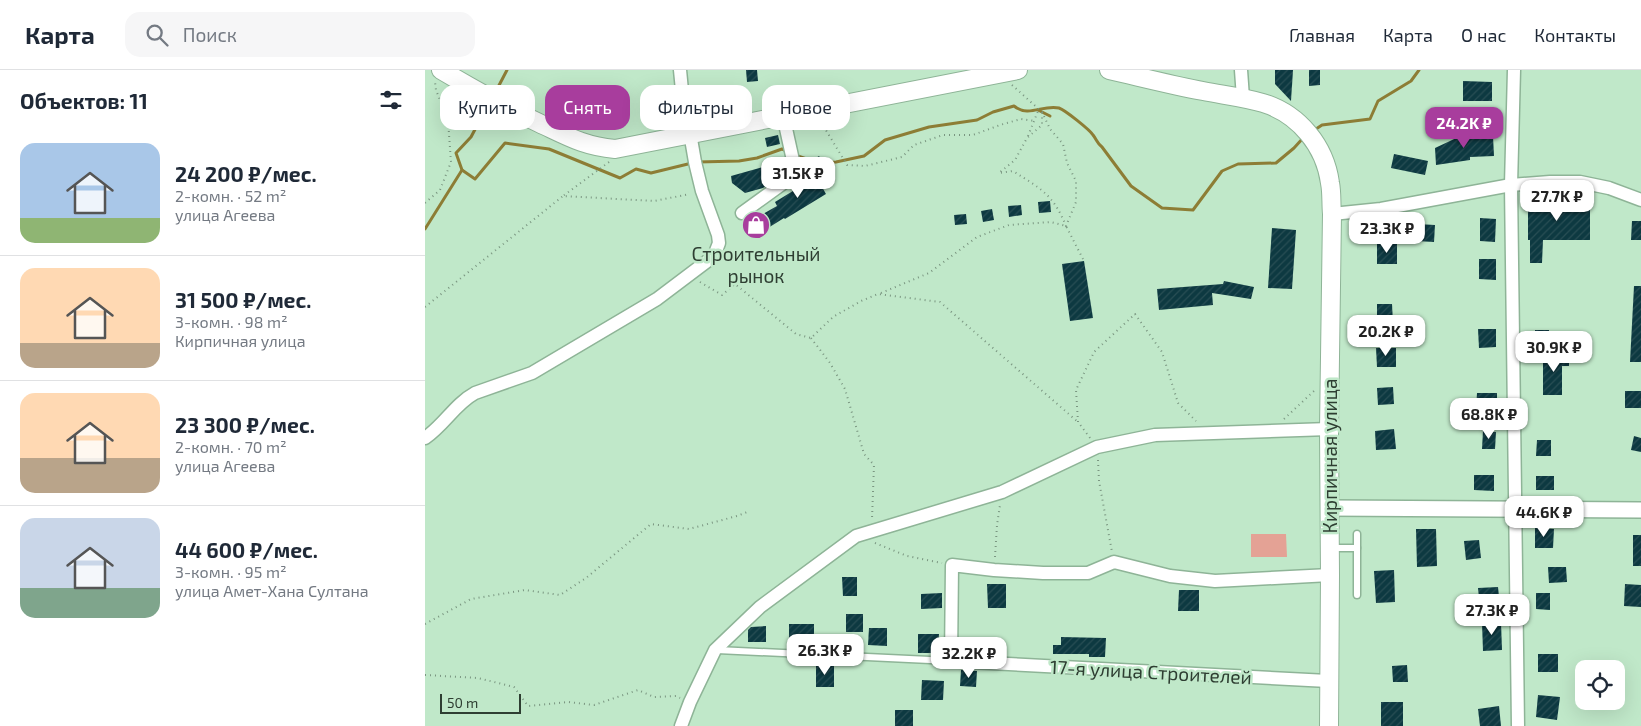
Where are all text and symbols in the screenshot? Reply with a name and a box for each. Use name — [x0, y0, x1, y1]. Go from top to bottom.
search box — [125, 12, 475, 57]
text: Карта — [25, 20, 95, 49]
icon: search — [143, 21, 171, 49]
text: Поиск — [183, 23, 237, 46]
text: Главная — [1289, 24, 1355, 46]
text: Карта — [1383, 24, 1433, 46]
text: О нас — [1461, 24, 1506, 46]
text: Контакты — [1534, 24, 1616, 46]
chip: Купить — [440, 85, 535, 130]
chip: Снять — [545, 85, 630, 130]
chip: Фильтры — [640, 85, 752, 130]
chip: Новое — [762, 85, 850, 130]
icon: filters — [377, 86, 405, 114]
text: Объектов: 11 — [20, 88, 148, 113]
pin: 24.2K ₽ — [1418, 106, 1510, 149]
text: 24.2K ₽ — [1436, 113, 1492, 132]
pin: 31.5K ₽ — [752, 156, 844, 199]
text: 24 200 ₽/мес. — [175, 161, 317, 186]
icon: home — [60, 163, 120, 223]
text: 31.5K ₽ — [772, 163, 824, 182]
pin: 27.7K ₽ — [1511, 180, 1603, 222]
text: 2-комн. · 52 m² — [175, 186, 286, 205]
text: 27.7K ₽ — [1531, 186, 1583, 205]
text: улица Агеева — [175, 205, 275, 224]
shop icon: Строительный рынок — [741, 210, 771, 240]
pin: 23.3K ₽ — [1341, 212, 1433, 254]
text: 23.3K ₽ — [1360, 218, 1414, 237]
place label: Строительный рынок — [691, 242, 821, 287]
text: 31 500 ₽/мес. — [175, 287, 311, 312]
icon: home — [60, 288, 120, 348]
text: 3-комн. · 98 m² — [175, 312, 288, 331]
pin: 20.2K ₽ — [1340, 314, 1432, 357]
text: 20.2K ₽ — [1358, 321, 1414, 340]
pin: 30.9K ₽ — [1508, 330, 1600, 373]
text: Кирпичная улица — [175, 331, 306, 350]
text: 30.9K ₽ — [1526, 337, 1582, 356]
street label: Кирпичная улица — [1318, 379, 1342, 533]
pin: 68.8K ₽ — [1443, 398, 1535, 440]
text: 68.8K ₽ — [1461, 404, 1517, 423]
text: 23 300 ₽/мес. — [175, 412, 315, 437]
icon: home — [60, 413, 120, 473]
text: 2-комн. · 70 m² — [175, 437, 287, 456]
text: улица Агеева — [175, 456, 275, 475]
pin: 44.6K ₽ — [1498, 496, 1590, 538]
text: 44.6K ₽ — [1516, 502, 1572, 521]
text: 44 600 ₽/мес. — [175, 537, 318, 562]
icon: home — [60, 538, 120, 598]
text: 3-комн. · 95 m² — [175, 562, 287, 581]
text: улица Амет-Хана Султана — [175, 581, 369, 600]
pin: 27.3K ₽ — [1446, 594, 1538, 636]
text: 27.3K ₽ — [1466, 600, 1518, 619]
pin: 26.3K ₽ — [779, 634, 871, 676]
pin: 32.2K ₽ — [923, 636, 1015, 679]
text: 26.3K ₽ — [798, 640, 852, 659]
text: 32.2K ₽ — [942, 643, 996, 662]
street label: 17-я улица Строителей — [1050, 655, 1252, 689]
map controls — [1575, 660, 1625, 710]
button: locate — [1575, 660, 1625, 710]
scale bar — [440, 691, 521, 714]
text: 50 m — [447, 694, 478, 711]

